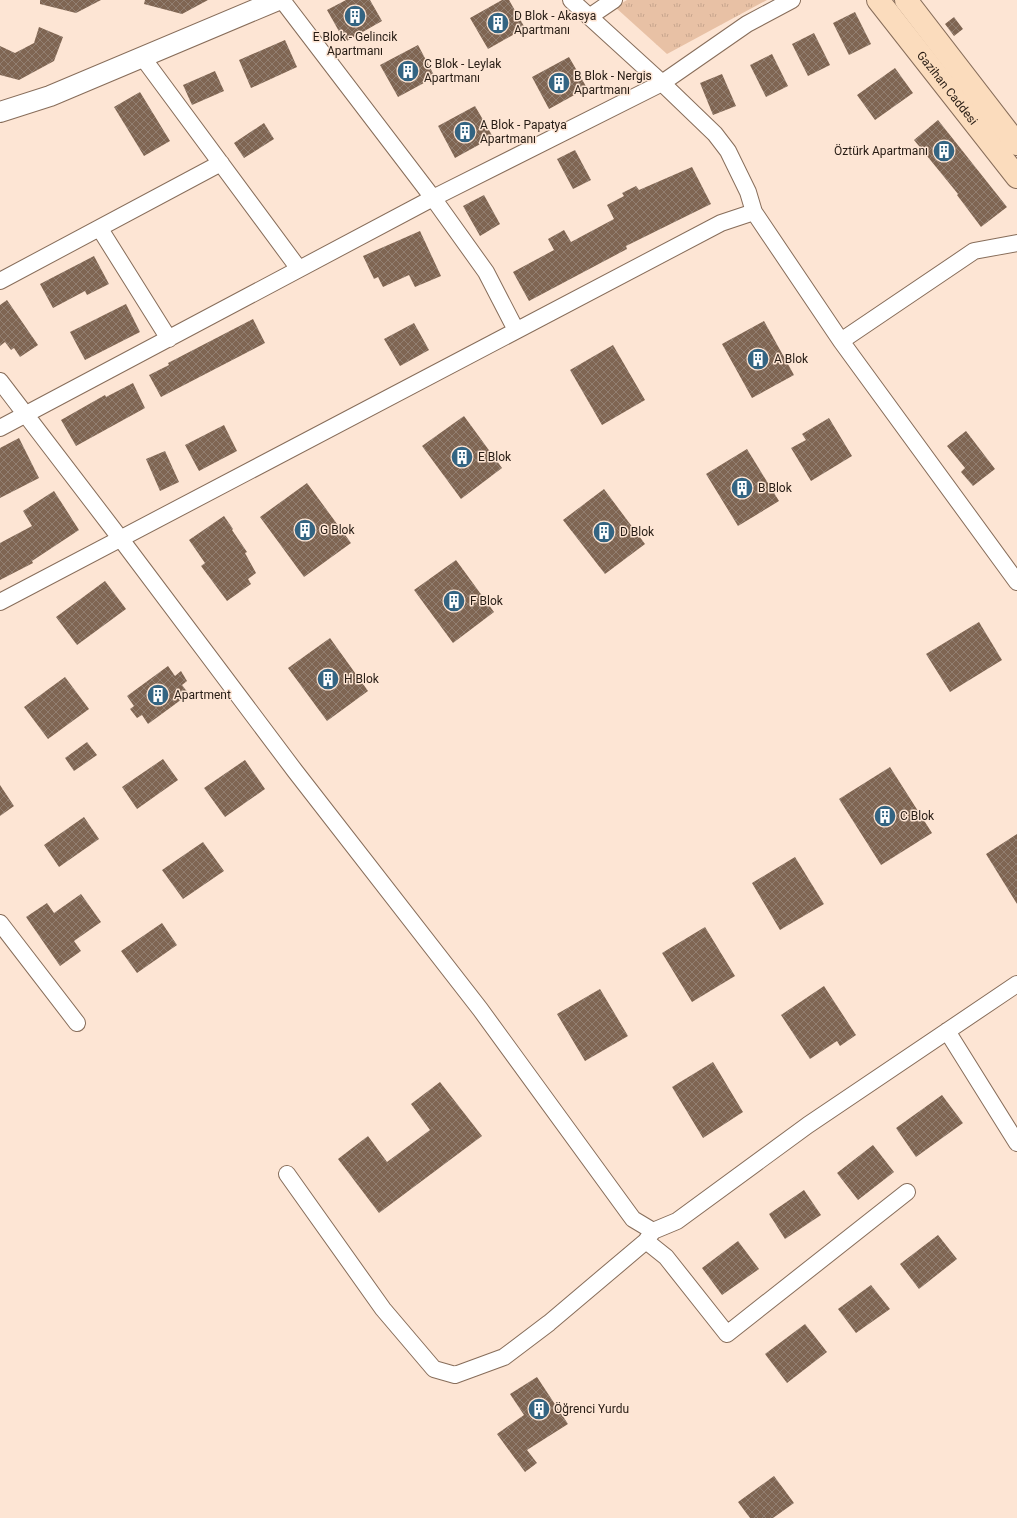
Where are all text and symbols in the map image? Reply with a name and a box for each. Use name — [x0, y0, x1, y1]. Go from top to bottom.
building icon: E Blok - Gelincik Apartmanı — [342, 3, 368, 29]
place label: D Blok - Akasya Apartmanı — [514, 9, 596, 37]
building icon: D Blok - Akasya Apartmanı — [485, 10, 511, 36]
place label: E Blok - Gelincik Apartmanı — [313, 30, 398, 58]
street label: Gazihan Caddesi — [914, 48, 980, 128]
place label: C Blok - Leylak Apartmanı — [424, 57, 502, 85]
building icon: C Blok - Leylak Apartmanı — [395, 58, 421, 84]
place label: B Blok - Nergis Apartmanı — [574, 69, 652, 97]
building icon: B Blok - Nergis Apartmanı — [546, 70, 572, 96]
place label: A Blok - Papatya Apartmanı — [480, 118, 567, 146]
building icon: A Blok - Papatya Apartmanı — [452, 119, 478, 145]
building icon: Öztürk Apartmanı — [931, 138, 957, 164]
place label: Öztürk Apartmanı — [834, 143, 928, 158]
building icon: A Blok — [745, 346, 771, 372]
place label: A Blok — [774, 352, 809, 366]
building icon: E Blok — [449, 444, 475, 470]
place label: E Blok — [478, 450, 512, 464]
building icon: B Blok — [729, 475, 755, 501]
place label: B Blok — [758, 481, 793, 495]
building icon: G Blok — [292, 517, 318, 543]
building icon: D Blok — [591, 519, 617, 545]
place label: G Blok — [320, 523, 355, 537]
place label: D Blok — [620, 525, 655, 539]
building icon: F Blok — [441, 588, 467, 614]
place label: F Blok — [470, 594, 504, 608]
building icon: H Blok — [315, 666, 341, 692]
place label: H Blok — [344, 672, 380, 686]
building icon: Apartment — [145, 682, 171, 708]
place label: Apartment — [174, 688, 231, 702]
building icon: C Blok — [872, 803, 898, 829]
place label: C Blok — [900, 809, 935, 823]
building icon: Öğrenci Yurdu — [526, 1396, 552, 1422]
place label: Öğrenci Yurdu — [554, 1401, 629, 1416]

